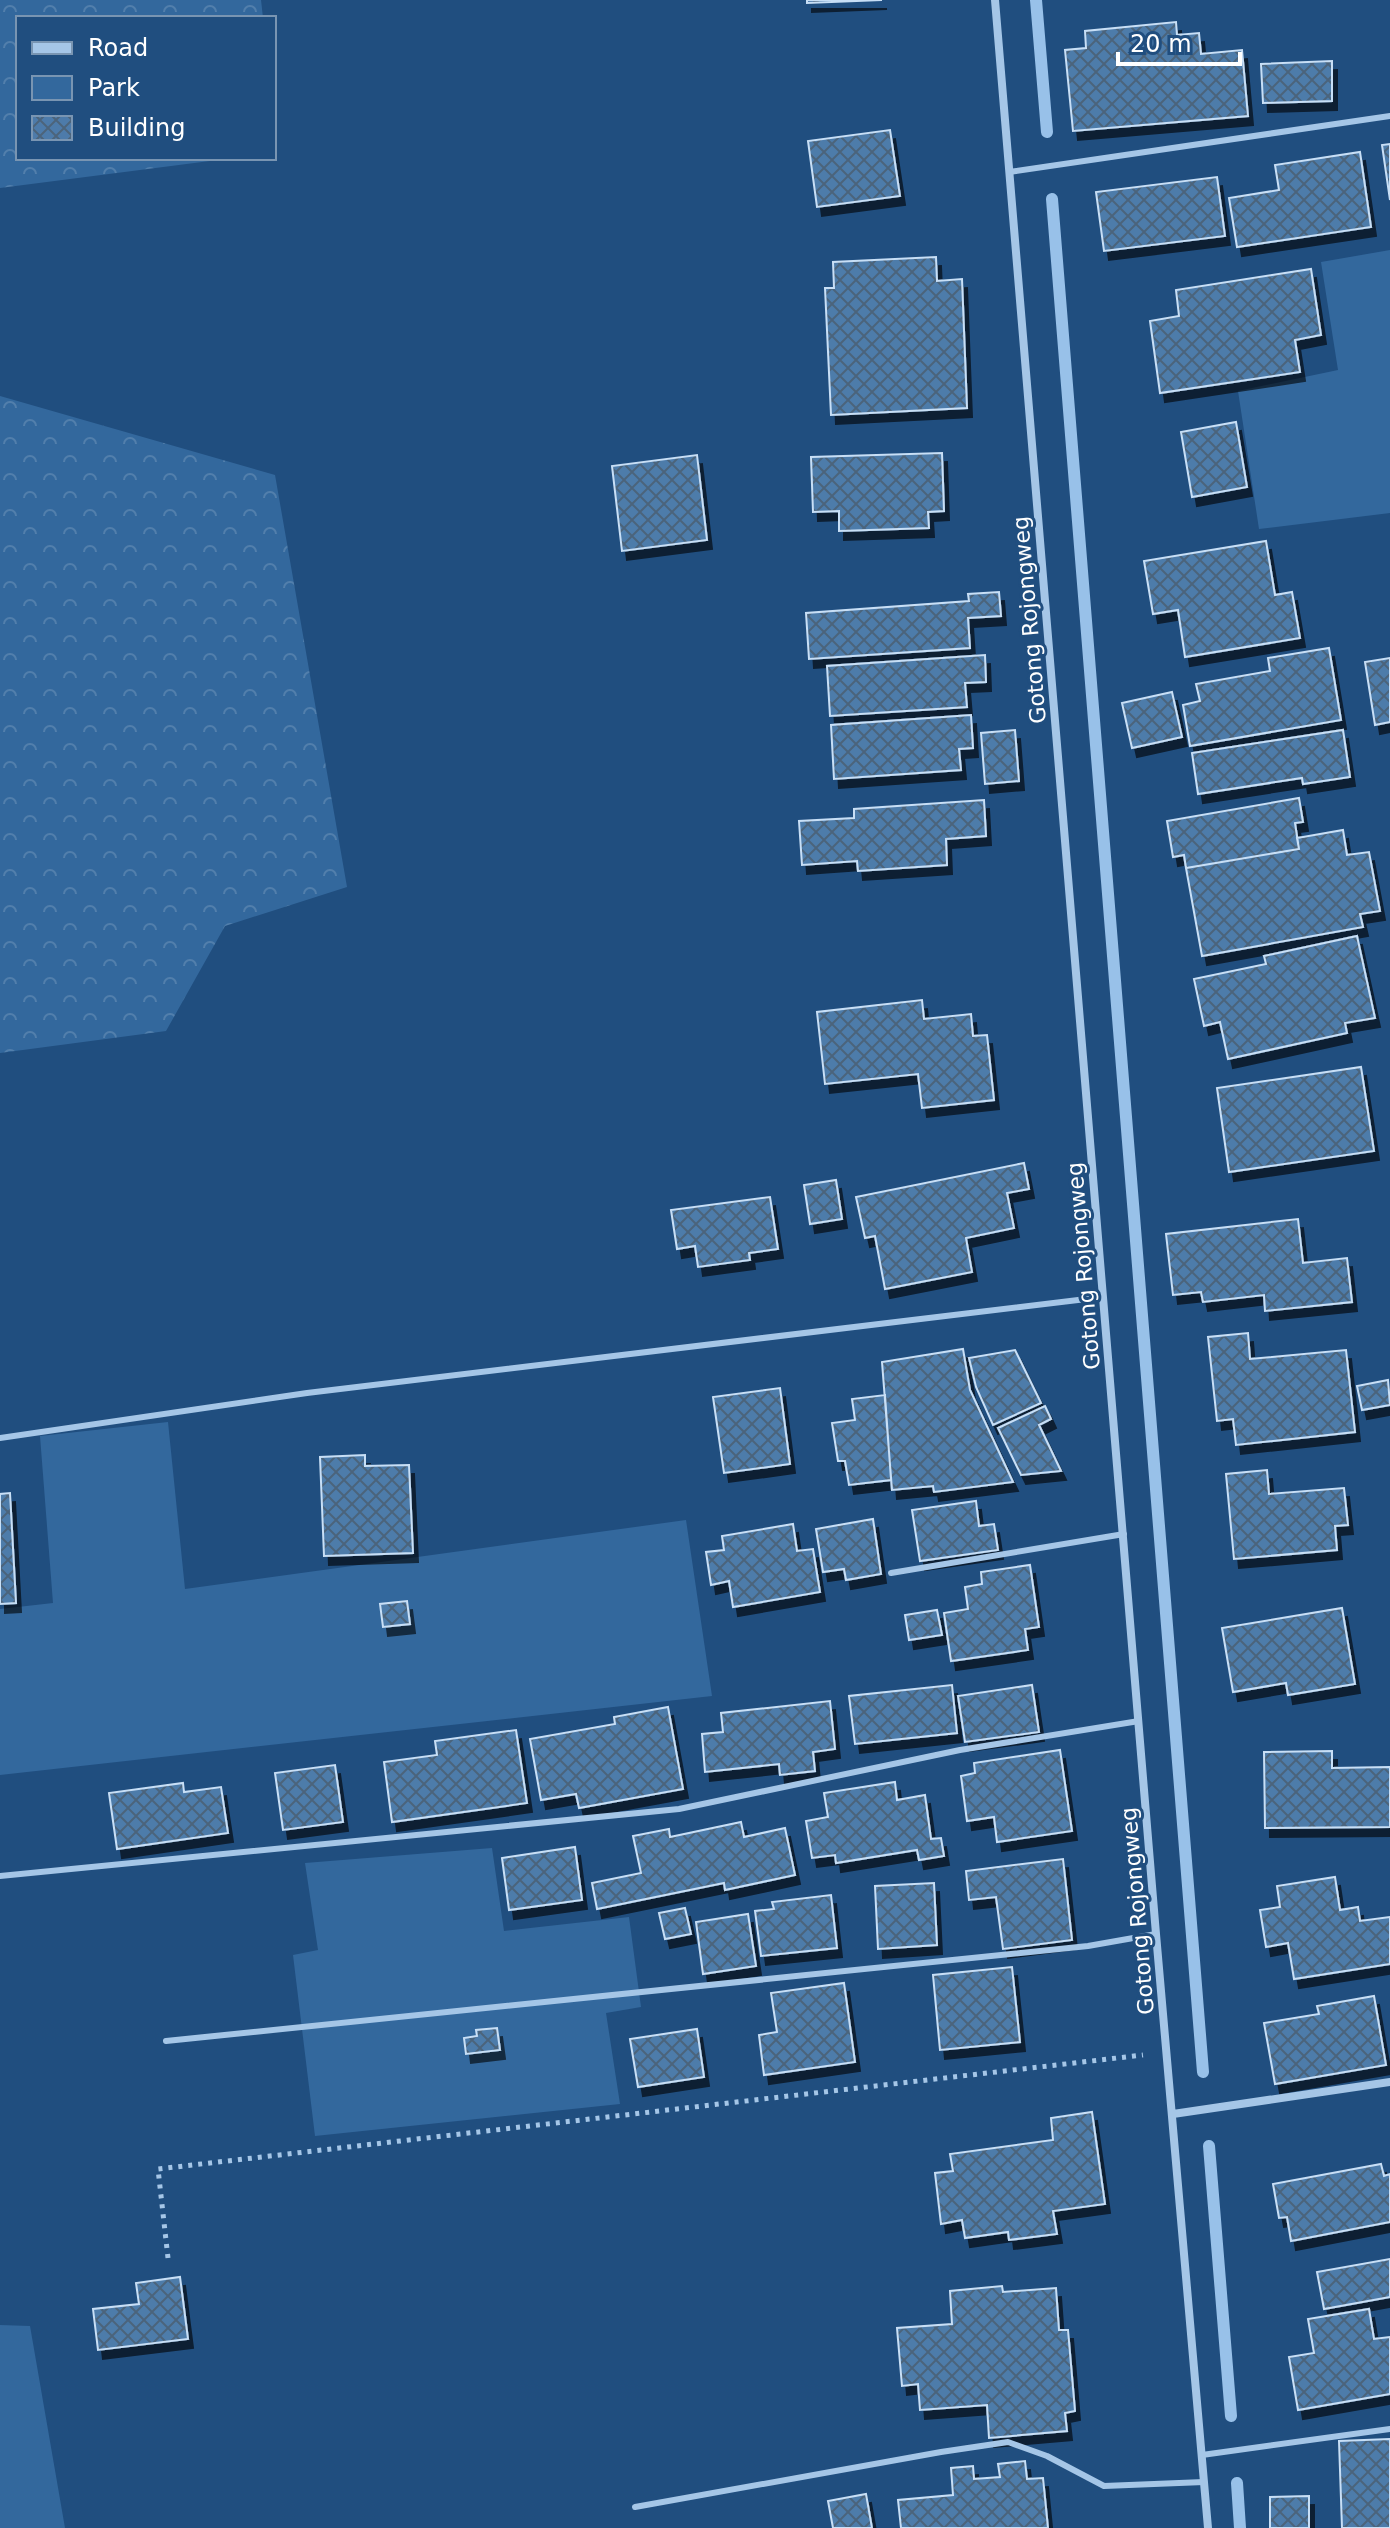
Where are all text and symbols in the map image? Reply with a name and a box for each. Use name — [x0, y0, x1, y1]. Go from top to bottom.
legend — [16, 16, 276, 160]
scale bar — [1118, 16, 1240, 66]
text: 20 m — [1130, 30, 1192, 58]
text: Road — [88, 34, 148, 62]
text: Park — [88, 74, 140, 102]
text: Building — [88, 114, 185, 142]
street label: Gotong Rojongweg — [1008, 515, 1051, 725]
street label: Gotong Rojongweg — [1062, 1161, 1105, 1371]
street label: Gotong Rojongweg — [1116, 1806, 1159, 2016]

